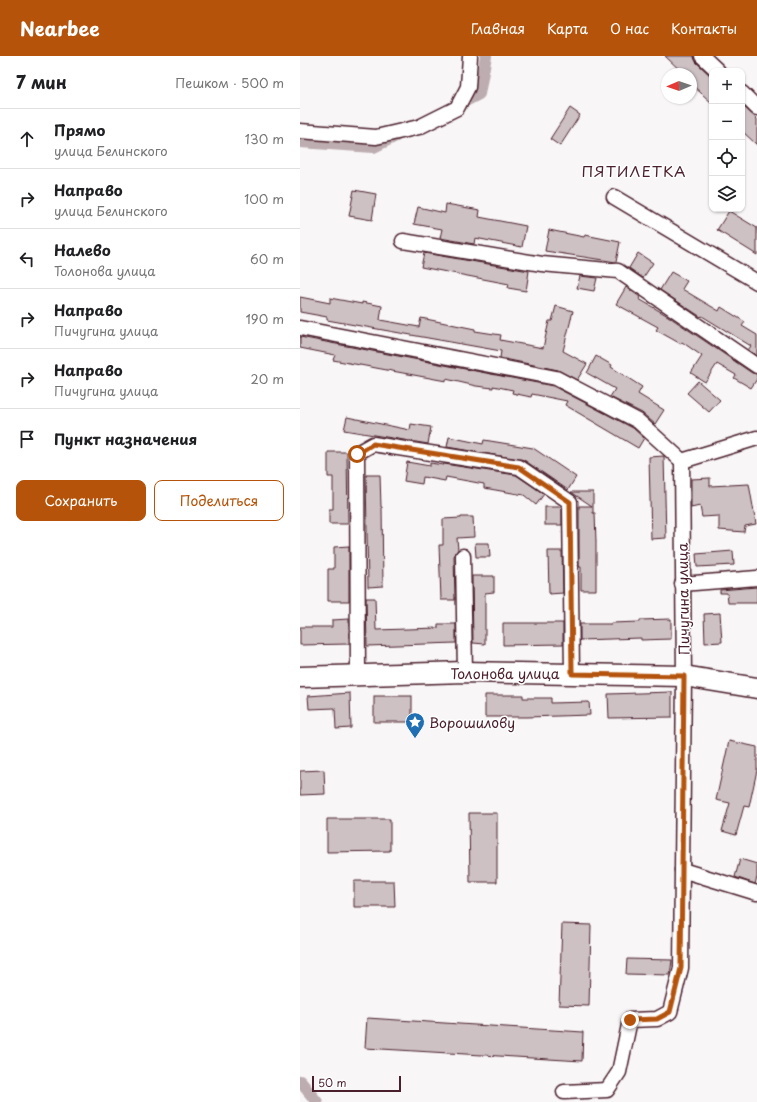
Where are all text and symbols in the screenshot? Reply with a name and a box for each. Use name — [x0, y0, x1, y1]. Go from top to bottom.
text: Nearbee — [20, 14, 100, 42]
text: Главная — [471, 18, 525, 39]
text: Карта — [547, 18, 588, 39]
text: О нас — [610, 18, 649, 39]
text: Контакты — [671, 18, 737, 39]
north arrow — [661, 68, 697, 104]
map controls — [709, 68, 745, 212]
button: + — [709, 68, 745, 104]
text: 7 мин — [16, 69, 67, 95]
text: Пешком · 500 m — [175, 73, 284, 92]
button: − — [709, 104, 745, 140]
text: Прямо — [54, 118, 105, 141]
icon: ahead — [16, 128, 38, 150]
text: 130 m — [245, 129, 284, 148]
button: locate — [709, 140, 745, 176]
text: улица Белинского — [54, 141, 168, 160]
district label: ПЯТИЛЕТКА — [581, 159, 687, 182]
button: layers — [709, 176, 745, 212]
text: Направо — [54, 178, 123, 201]
icon: right — [16, 188, 38, 210]
text: 100 m — [244, 189, 284, 208]
text: улица Белинского — [54, 201, 168, 220]
text: Налево — [54, 238, 111, 261]
icon: left — [16, 248, 38, 270]
text: 60 m — [250, 249, 284, 268]
text: Толонова улица — [54, 261, 155, 280]
text: Направо — [54, 298, 123, 321]
icon: right — [16, 308, 38, 330]
text: 190 m — [245, 309, 284, 328]
text: Пичугина улица — [54, 321, 158, 340]
text: Направо — [54, 358, 123, 381]
icon: right — [16, 368, 38, 390]
text: 20 m — [250, 369, 284, 388]
text: Пичугина улица — [54, 381, 158, 400]
text: Пункт назначения — [54, 427, 197, 450]
icon: arrive — [16, 428, 38, 450]
route start — [348, 445, 366, 463]
button: Сохранить — [16, 480, 146, 521]
button: Поделиться — [154, 480, 284, 521]
street label: Пичугина улица — [672, 543, 694, 655]
street label: Толонова улица — [450, 663, 560, 684]
place icon: Ворошилову — [404, 711, 426, 739]
place label: Ворошилову — [429, 712, 515, 733]
route end — [621, 1011, 639, 1029]
scale bar — [312, 1074, 401, 1093]
text: 50 m — [318, 1074, 347, 1091]

